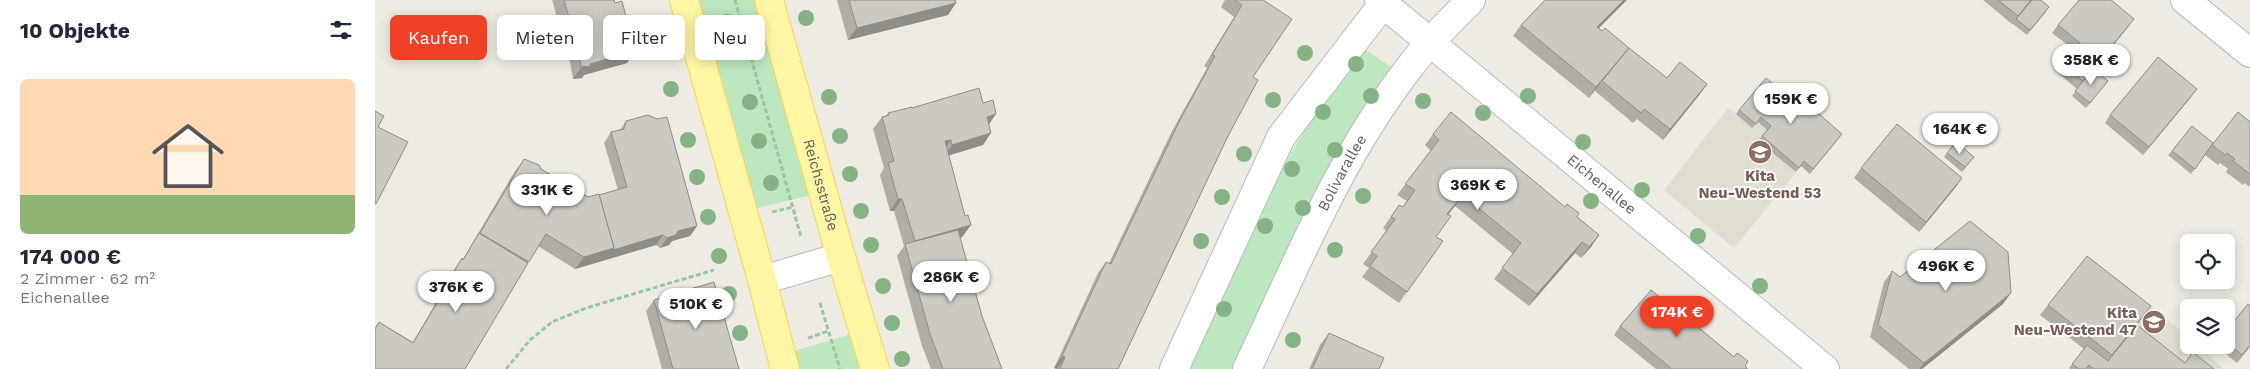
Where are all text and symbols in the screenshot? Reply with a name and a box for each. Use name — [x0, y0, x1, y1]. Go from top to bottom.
chip: Kaufen — [390, 15, 487, 60]
chip: Mieten — [497, 15, 593, 60]
chip: Filter — [603, 15, 685, 60]
chip: Neu — [695, 15, 765, 60]
icon: filters — [327, 16, 355, 44]
text: 10 Objekte — [20, 18, 130, 43]
pin: 358K € — [2050, 44, 2132, 86]
text: 358K € — [2063, 50, 2119, 69]
pin: 159K € — [1750, 82, 1832, 125]
text: 159K € — [1765, 89, 1817, 108]
icon: home — [143, 111, 233, 201]
pin: 164K € — [1919, 112, 2001, 155]
text: 164K € — [1933, 119, 1987, 138]
street label: Bolivarallee — [1314, 131, 1370, 214]
street label: Reichsstraße — [799, 137, 842, 233]
school or university icon: Kita Neu-Westend 53 — [1747, 139, 1773, 165]
street label: Eichenallee — [1563, 150, 1640, 218]
place label: Kita Neu-Westend 53 — [1699, 167, 1822, 202]
pin: 369K € — [1437, 168, 1519, 211]
pin: 331K € — [506, 174, 588, 216]
text: 369K € — [1450, 175, 1506, 194]
text: 331K € — [521, 180, 573, 199]
map controls — [2180, 234, 2235, 354]
button: locate — [2180, 234, 2235, 289]
text: 174 000 € — [20, 244, 121, 269]
pin: 496K € — [1905, 250, 1987, 292]
text: 496K € — [1918, 256, 1974, 275]
pin: 286K € — [910, 260, 992, 303]
text: 286K € — [923, 267, 979, 286]
text: 2 Zimmer · 62 m² — [20, 269, 155, 288]
pin: 376K € — [415, 270, 497, 313]
text: 376K € — [428, 277, 484, 296]
text: Eichenallee — [20, 288, 110, 307]
pin: 510K € — [655, 288, 737, 330]
text: 510K € — [669, 294, 723, 313]
pin: 174K € — [1636, 296, 1718, 338]
button: layers — [2180, 299, 2235, 354]
text: 174K € — [1651, 302, 1703, 321]
place label: Kita Neu-Westend 47 — [2014, 304, 2137, 339]
school or university icon: Kita Neu-Westend 47 — [2141, 309, 2167, 335]

